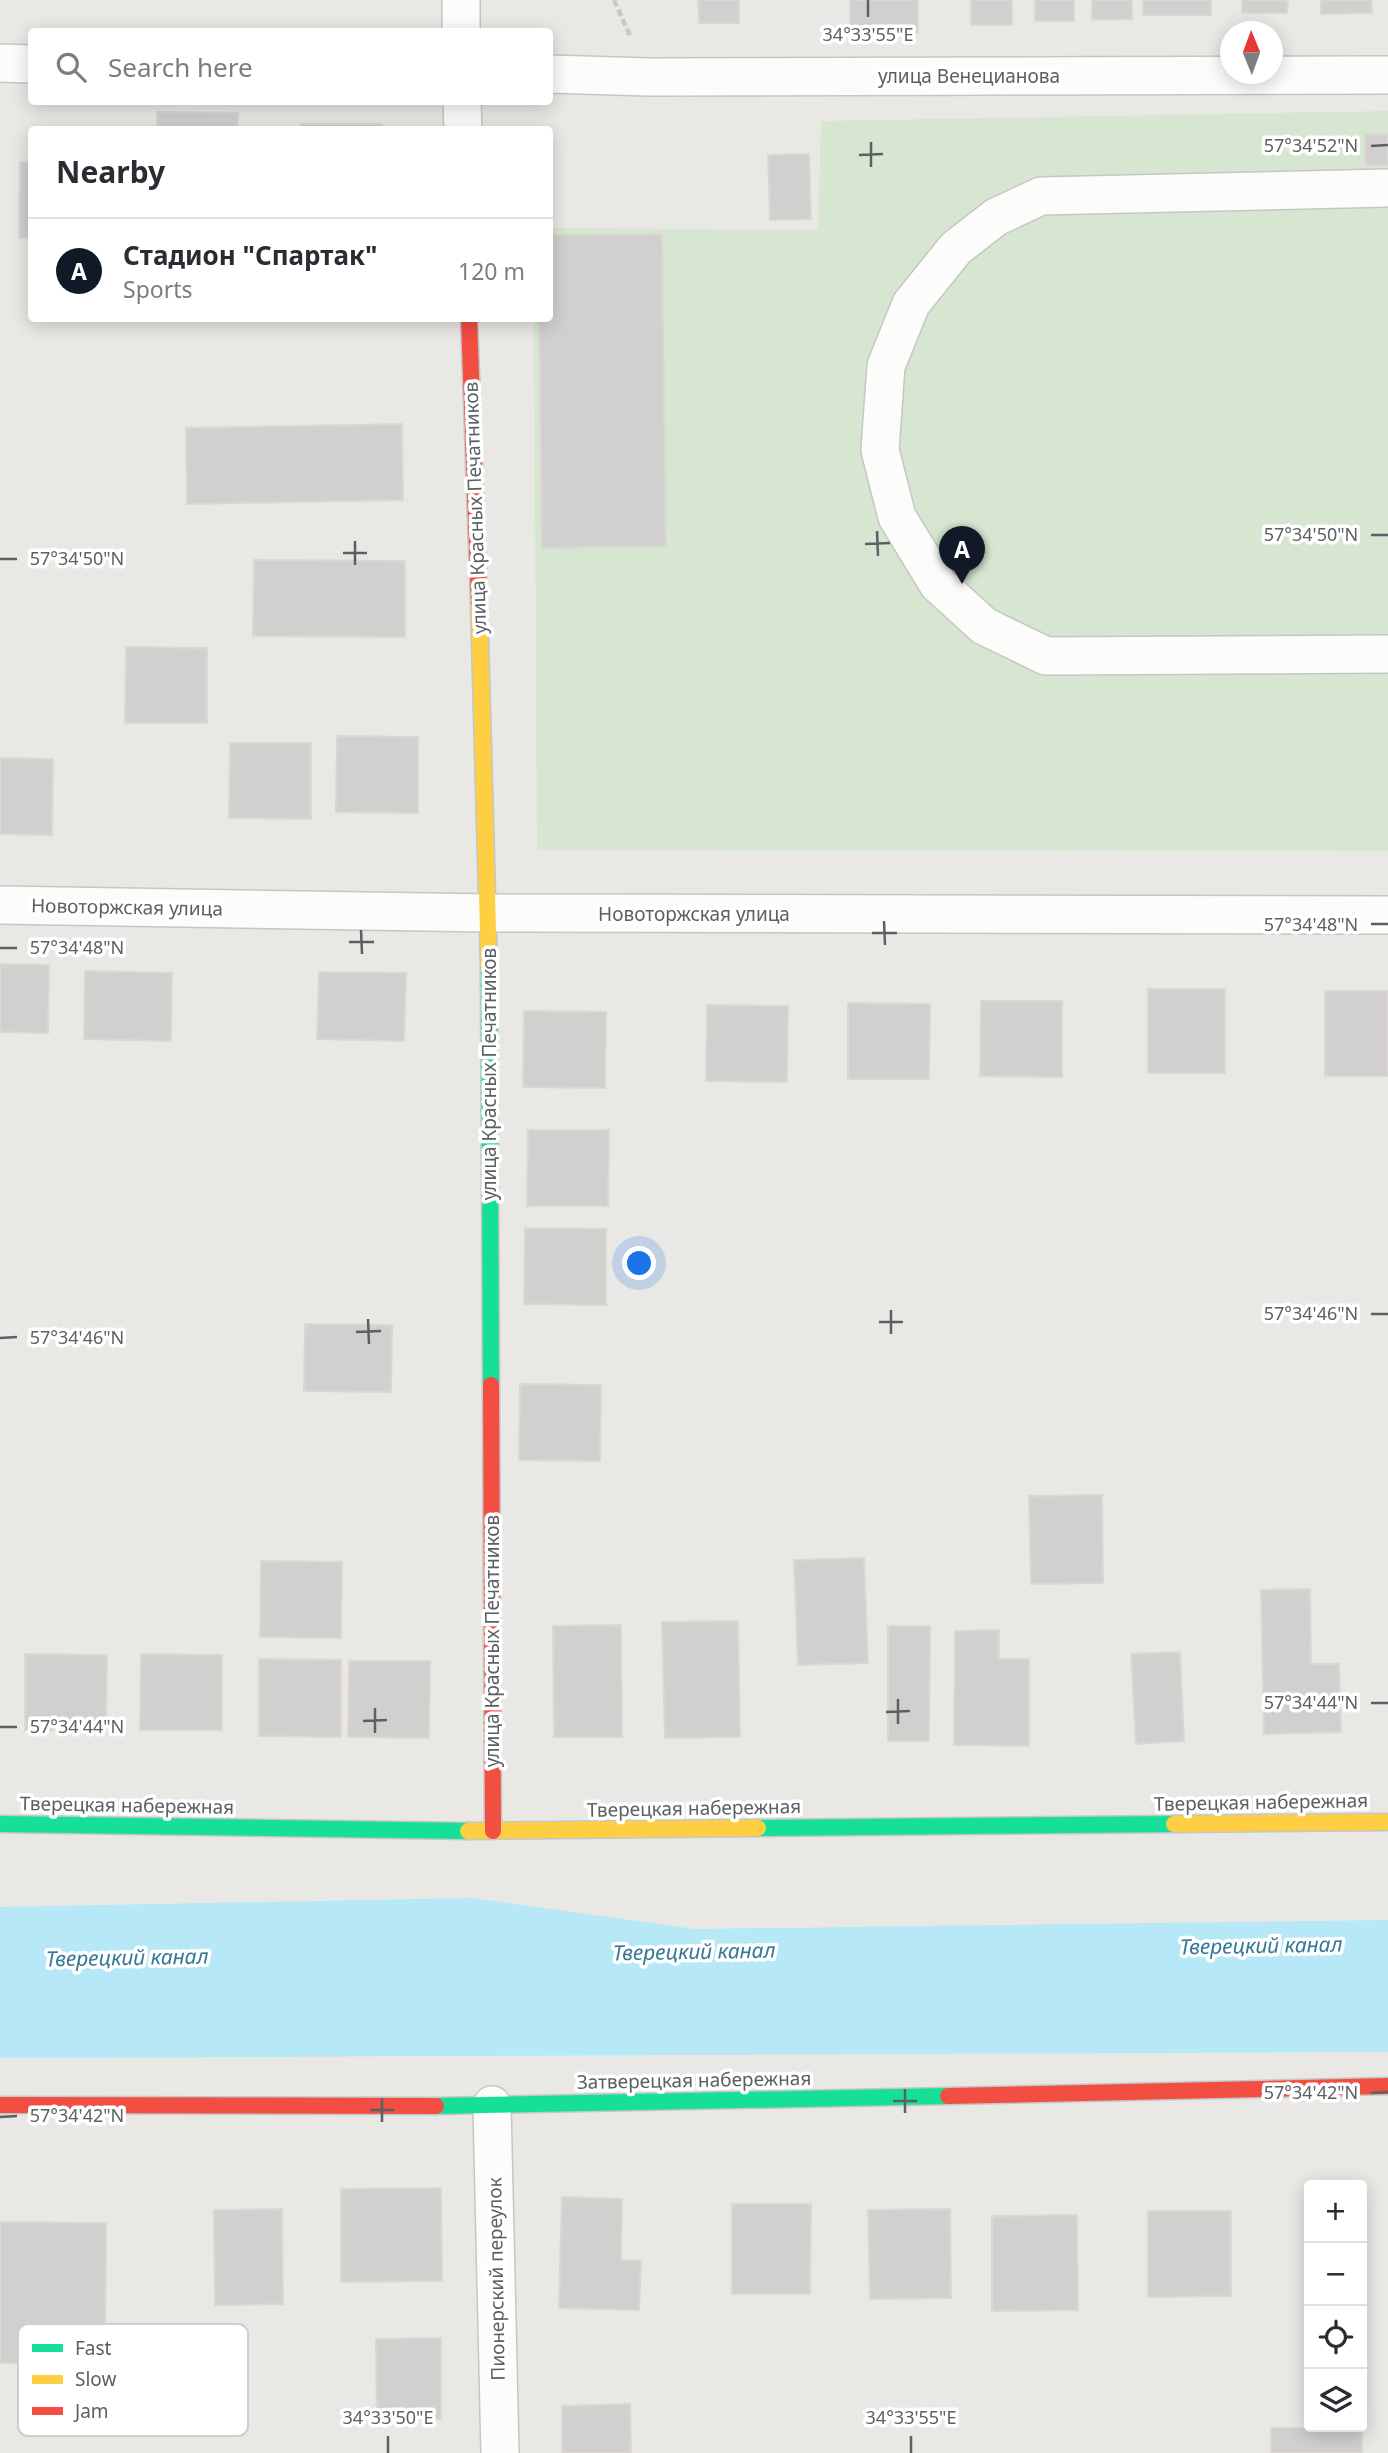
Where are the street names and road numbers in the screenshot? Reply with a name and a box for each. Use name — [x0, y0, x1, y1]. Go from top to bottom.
street label: улица Венецианова — [878, 63, 1060, 89]
street label: улица Красных Печатников — [458, 381, 492, 635]
street label: Новоторжская улица — [31, 892, 223, 922]
street label: Новоторжская улица — [598, 901, 790, 927]
street label: улица Красных Печатников — [476, 948, 502, 1200]
street label: улица Красных Печатников — [479, 1515, 505, 1767]
street label: Тверецкая набережная — [1154, 1787, 1368, 1817]
street label: Тверецкая набережная — [20, 1790, 234, 1820]
street label: Тверецкая набережная — [587, 1793, 801, 1823]
street label: Затверецкая набережная — [577, 2065, 811, 2095]
street label: Пионерский переулок — [481, 2177, 511, 2381]

